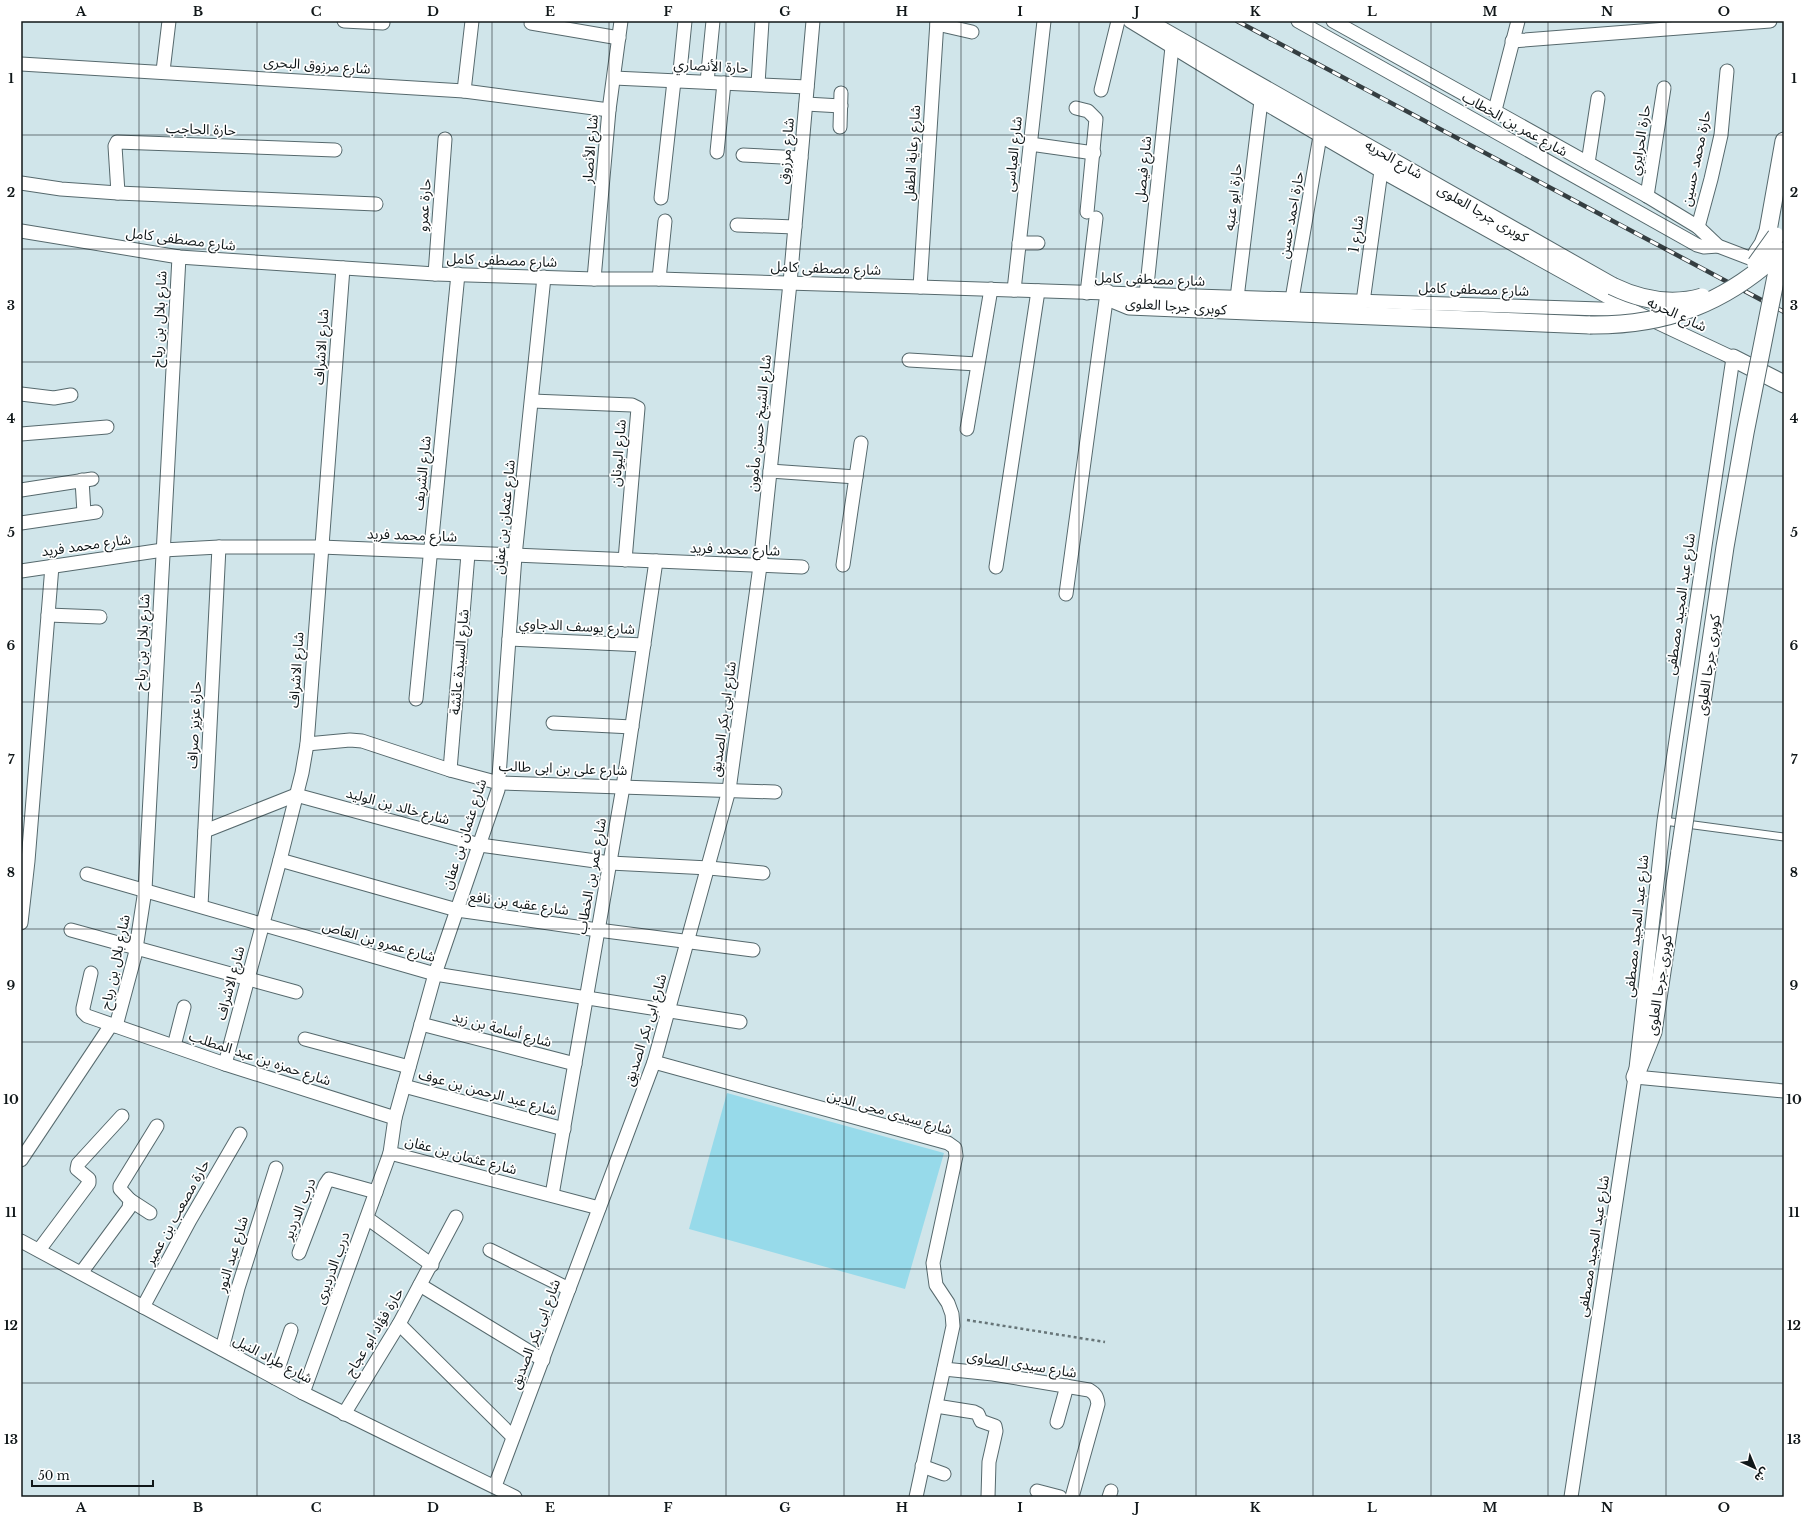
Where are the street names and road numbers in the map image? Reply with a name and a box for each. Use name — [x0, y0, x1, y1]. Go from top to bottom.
street label: شارع مرزوق البحرى — [263, 52, 371, 80]
street label: حارة الأنصاري — [673, 55, 749, 79]
street label: شارع عمر بن الخطاب — [1458, 88, 1571, 162]
street label: حارة الحرايري — [1626, 103, 1657, 177]
street label: شارع رعاية الطفل — [900, 104, 926, 202]
street label: حارة محمد حسين — [1677, 108, 1715, 208]
street label: شارع الأنصار — [578, 114, 604, 185]
street label: شارع العباسى — [1000, 115, 1028, 193]
street label: شارع مرزوق — [774, 117, 800, 185]
street label: حارة الحاجب — [166, 119, 236, 139]
street label: شارع فيصل — [1131, 135, 1157, 203]
street label: شارع الحريه — [1361, 135, 1426, 184]
street label: حارة ابو عنبه — [1220, 162, 1246, 232]
street label: حارة احمد حسن — [1274, 170, 1308, 260]
street label: حارة عمرو — [413, 178, 435, 232]
street label: كوبرى جرجا العلوى — [1434, 180, 1532, 246]
street label: شارع 1 — [1344, 214, 1370, 254]
street label: شارع مصطفى كامل — [125, 223, 237, 257]
street label: شارع مصطفى كامل — [446, 249, 558, 273]
street label: شارع مصطفى كامل — [770, 257, 882, 281]
street label: شارع مصطفى كامل — [1094, 268, 1206, 292]
street label: شارع بلال بن رباح — [147, 270, 173, 368]
street label: شارع مصطفى كامل — [1418, 278, 1530, 302]
street label: شارع الحريه — [1644, 292, 1710, 337]
street label: كوبرى جرجا العلوى — [1125, 293, 1228, 319]
street label: شارع الاشراف — [309, 308, 335, 386]
street label: شارع الشيخ حسن مأمون — [743, 354, 777, 493]
street label: شارع اليونان — [606, 419, 632, 488]
street label: شارع الشريف — [409, 435, 437, 511]
street label: شارع عثمان بن عفان — [489, 459, 521, 575]
street label: شارع محمد فريد — [367, 524, 457, 548]
street label: شارع محمد فريد — [40, 530, 132, 562]
street label: شارع عبد المجيد مصطفى — [1661, 532, 1701, 676]
street label: شارع محمد فريد — [690, 538, 780, 562]
street label: شارع بلال بن رباح — [130, 593, 156, 691]
street label: شارع السيدة عائشة — [445, 608, 475, 716]
street label: كوبرى جرجا العلوى — [1692, 613, 1724, 717]
street label: شارع يوسف الدجاوي — [518, 614, 635, 640]
street label: شارع الاشراف — [284, 631, 310, 709]
street label: شارع ابى بكر الصديق — [706, 660, 742, 778]
street label: حارة عزيز صراف — [183, 681, 205, 769]
street label: شارع على بن ابى طالب — [498, 757, 628, 781]
street label: شارع عثمان بن عفان — [438, 777, 492, 892]
street label: شارع خالد بن الوليد — [344, 784, 452, 830]
street label: شارع عمر بن الخطاب — [572, 816, 612, 936]
street label: شارع عبد المجيد مصطفى — [1620, 854, 1654, 998]
street label: شارع عقبه بن نافع — [468, 887, 570, 921]
street label: شارع بلال بن رباح — [96, 913, 136, 1012]
street label: شارع عمرو بن العاص — [320, 916, 438, 968]
street label: كوبرى جرجا العلوى — [1642, 933, 1676, 1037]
street label: شارع الاشراف — [211, 944, 250, 1023]
street label: شارع ابى بكر الصديق — [619, 972, 673, 1089]
street label: شارع أسامة بن زيد — [450, 1007, 554, 1053]
street label: شارع حمزه بن عبد المطلب — [186, 1027, 333, 1091]
street label: شارع عبد الرحمن بن عوف — [416, 1065, 559, 1121]
street label: شارع سيدى محى الدين — [825, 1086, 955, 1140]
street label: شارع عثمان بن عفان — [403, 1131, 519, 1181]
street label: حارة مصعب بن عمير — [140, 1156, 213, 1269]
street label: شارع عبد المجيد مصطفى — [1573, 1174, 1615, 1318]
street label: درب الدردير — [278, 1175, 320, 1244]
street label: شارع عبد النور — [212, 1214, 254, 1296]
street label: درب الدرديرى — [311, 1229, 354, 1307]
street label: شارع ابى بكر الصديق — [506, 1276, 566, 1392]
street label: حارة فؤاد ابو عجاج — [340, 1284, 409, 1381]
street label: شارع طراد النيل — [229, 1331, 316, 1389]
street label: شارع سيدى الصاوى — [966, 1346, 1078, 1384]

